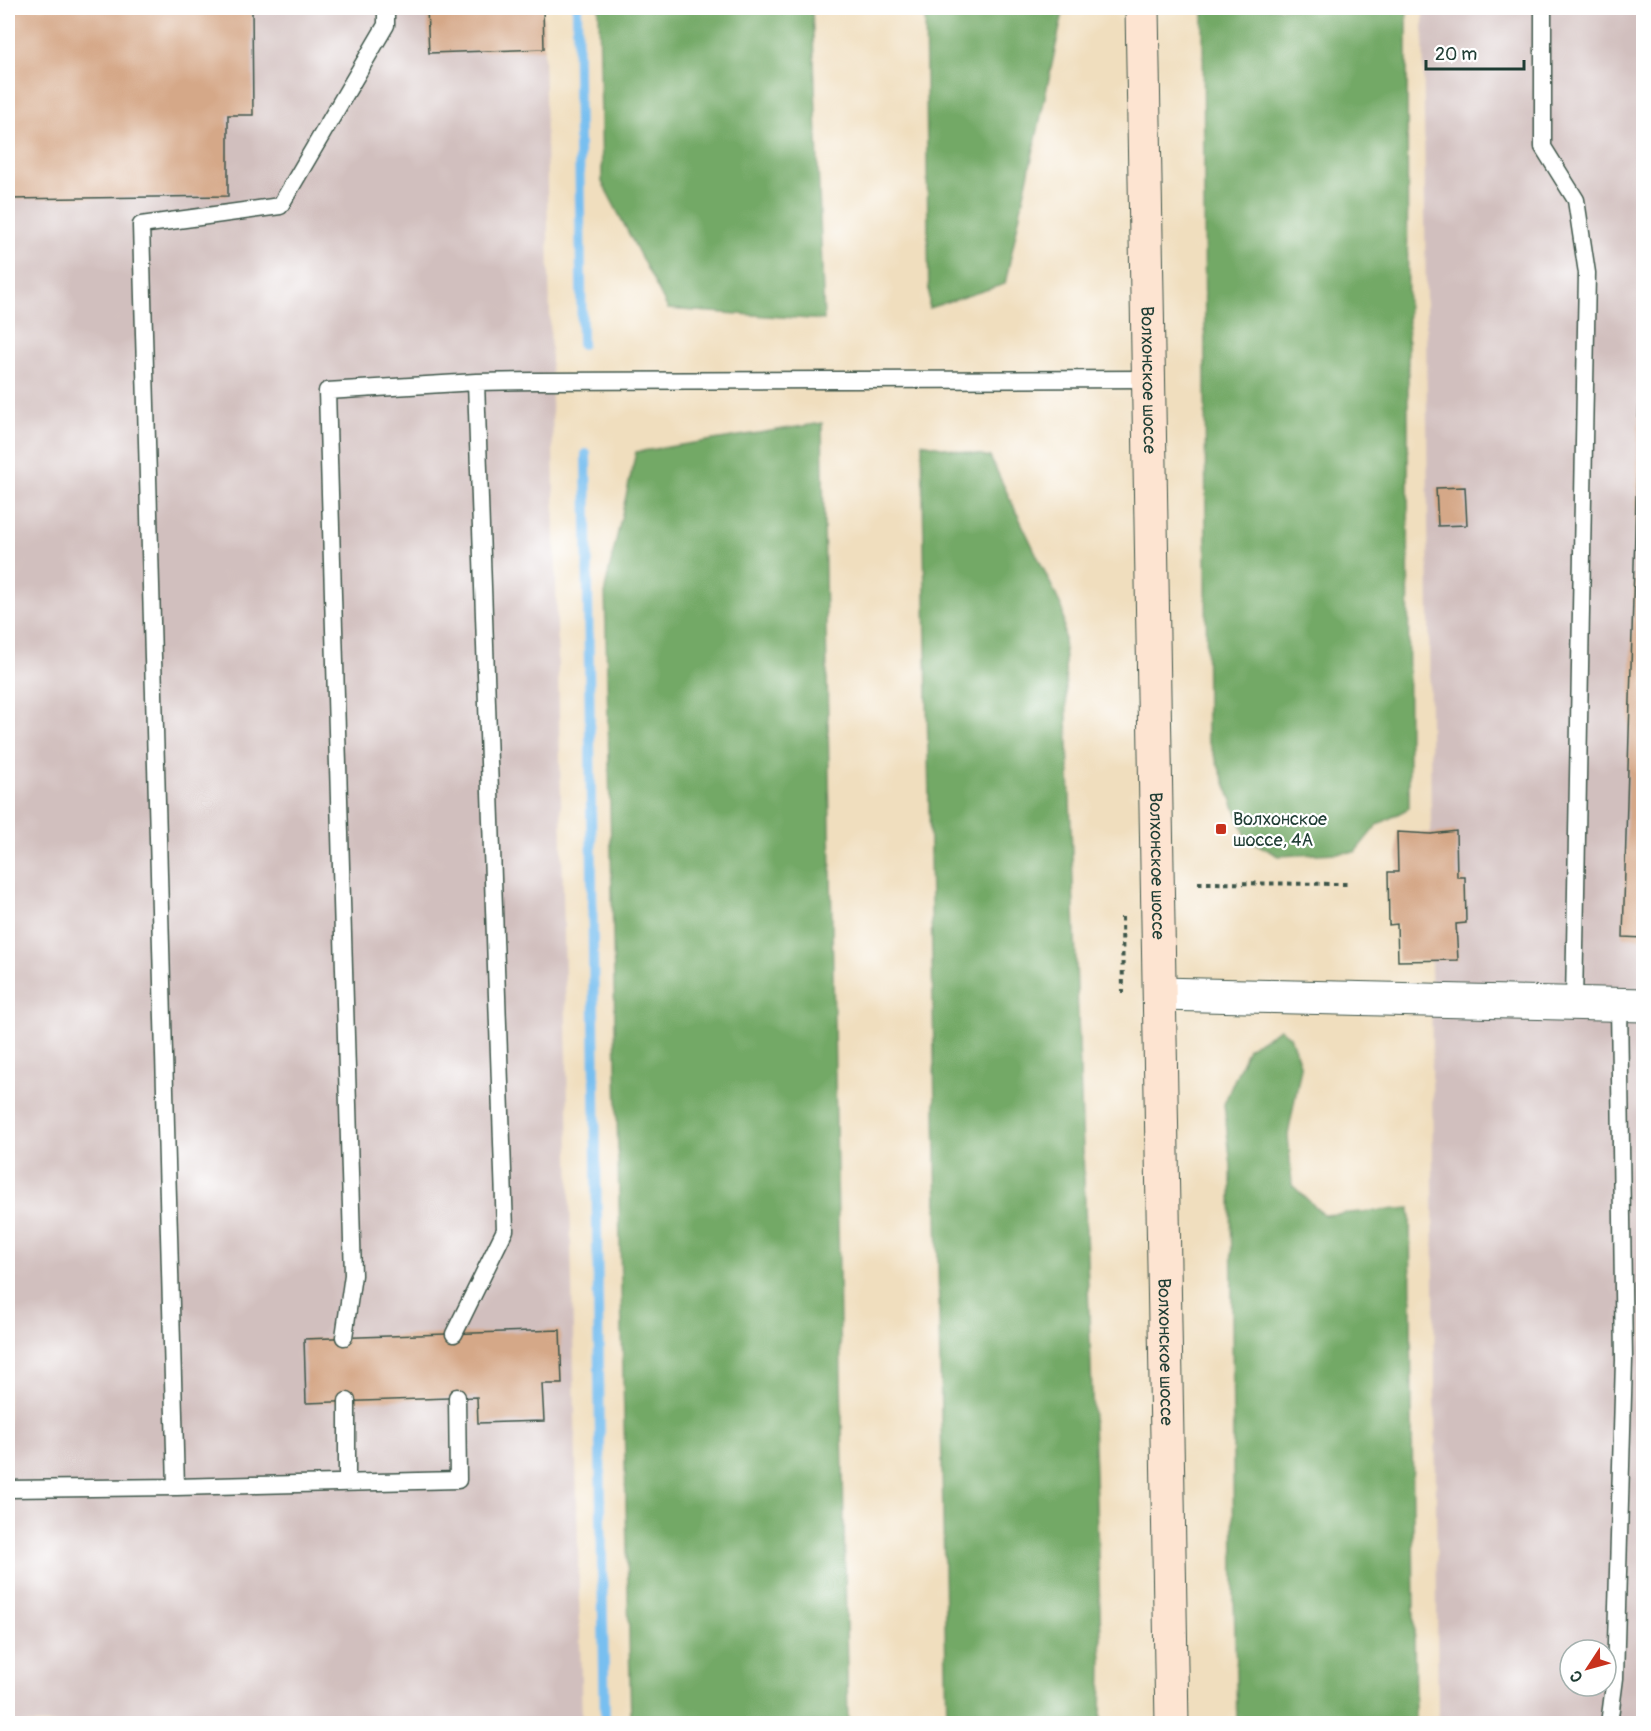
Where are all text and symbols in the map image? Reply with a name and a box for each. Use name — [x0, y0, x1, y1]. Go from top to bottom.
scale bar — [1426, 33, 1524, 71]
text: 20 m — [1435, 43, 1477, 66]
street label: Волхонское шоссе — [1136, 306, 1161, 454]
street label: Волхонское шоссе — [1144, 792, 1170, 940]
place label: Волхонское шоссе, 4А — [1233, 808, 1327, 852]
marker: Волхонское шоссе, 4А — [1214, 822, 1228, 836]
street label: Волхонское шоссе — [1153, 1278, 1178, 1426]
north arrow — [1558, 1638, 1618, 1698]
text: С — [1566, 1666, 1588, 1686]

